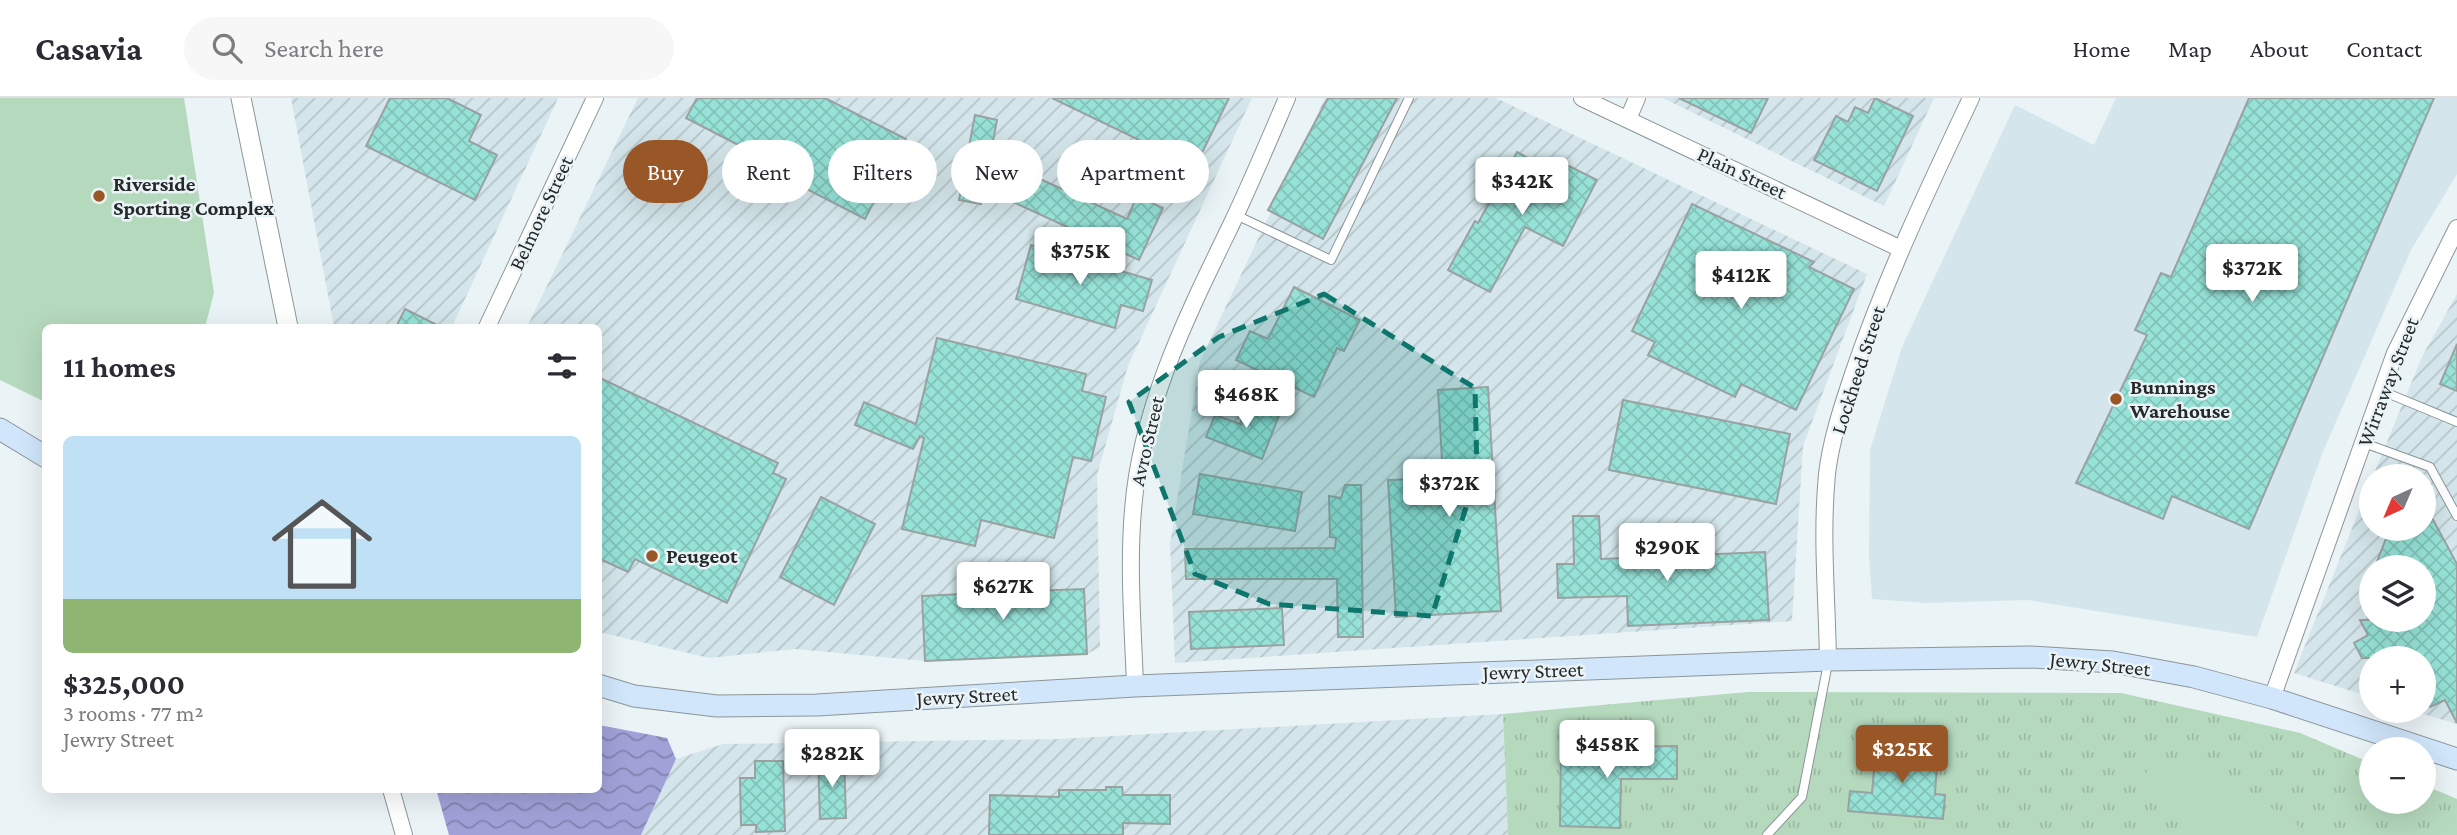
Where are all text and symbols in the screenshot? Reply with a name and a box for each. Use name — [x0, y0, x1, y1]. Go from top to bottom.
search box — [184, 17, 674, 80]
icon: search — [208, 29, 246, 67]
text: Casavia — [35, 30, 142, 67]
text: Search here — [264, 34, 384, 63]
text: Home — [2073, 35, 2130, 62]
text: Map — [2168, 35, 2212, 62]
text: About — [2250, 35, 2308, 62]
text: Contact — [2346, 35, 2422, 62]
chip: Buy — [623, 140, 708, 203]
chip: Rent — [722, 140, 814, 203]
chip: Filters — [828, 140, 937, 203]
chip: New — [951, 140, 1043, 203]
chip: Apartment — [1057, 140, 1209, 203]
street label: Plain Street — [1694, 142, 1791, 205]
street label: Belmore Street — [504, 151, 578, 274]
pin: $342K — [1473, 158, 1571, 217]
text: $342K — [1491, 167, 1553, 193]
place label: Riverside Sporting Complex — [113, 172, 274, 220]
marker: Riverside Sporting Complex — [91, 188, 107, 204]
pin: $375K — [1031, 228, 1129, 287]
text: $375K — [1050, 237, 1110, 263]
pin: $372K — [2203, 244, 2301, 304]
pin: $412K — [1692, 252, 1790, 311]
text: $372K — [2222, 254, 2282, 280]
text: $412K — [1712, 261, 1770, 287]
street label: Lockheed Street — [1826, 302, 1890, 437]
street label: Wirraway Street — [2352, 313, 2424, 450]
icon: filters — [543, 347, 581, 385]
text: 11 homes — [63, 350, 176, 383]
pin: $468K — [1197, 370, 1295, 430]
place label: Bunnings Warehouse — [2129, 375, 2230, 423]
text: $468K — [1214, 380, 1278, 406]
marker: Bunnings Warehouse — [2108, 391, 2124, 407]
street label: Avro Street — [1125, 393, 1169, 488]
pin: $372K — [1400, 460, 1498, 519]
north arrow — [2359, 464, 2436, 541]
map controls — [2359, 464, 2436, 814]
text: $372K — [1419, 469, 1479, 495]
icon: home — [259, 481, 385, 607]
pin: $290K — [1618, 524, 1716, 583]
text: $290K — [1635, 533, 1699, 559]
place label: Peugeot — [666, 544, 738, 568]
marker: Peugeot — [644, 548, 660, 564]
button: layers — [2359, 555, 2436, 632]
pin: $627K — [954, 562, 1052, 622]
text: $627K — [973, 572, 1033, 598]
button: + — [2359, 646, 2436, 723]
street label: Jewry Street — [2046, 647, 2153, 681]
street label: Jewry Street — [1480, 657, 1585, 685]
text: $325,000 — [63, 667, 185, 700]
street label: Jewry Street — [914, 681, 1019, 711]
text: 3 rooms · 77 m² — [63, 700, 203, 726]
pin: $458K — [1558, 720, 1656, 780]
text: Jewry Street — [63, 726, 174, 752]
pin: $325K — [1853, 726, 1951, 785]
pin: $282K — [783, 730, 881, 789]
text: $458K — [1575, 730, 1639, 756]
text: $325K — [1872, 735, 1932, 761]
button: − — [2359, 737, 2436, 814]
text: $282K — [801, 739, 863, 765]

